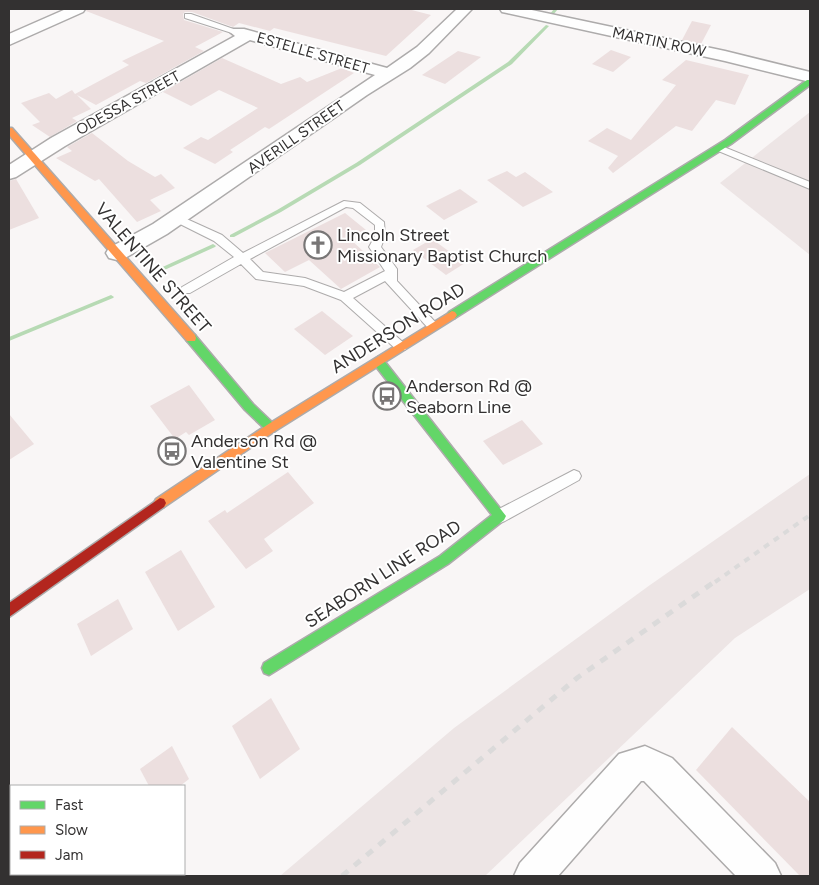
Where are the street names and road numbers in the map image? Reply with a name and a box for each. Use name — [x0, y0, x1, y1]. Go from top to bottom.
street label: MARTIN ROW — [611, 23, 708, 61]
street label: ESTELLE STREET — [255, 28, 372, 78]
street label: ODESSA STREET — [73, 67, 184, 139]
street label: AVERILL STREET — [244, 96, 349, 177]
street label: VALENTINE STREET — [91, 198, 216, 338]
street label: ANDERSON ROAD — [327, 278, 469, 378]
street label: SEABORN LINE ROAD — [301, 515, 465, 633]

